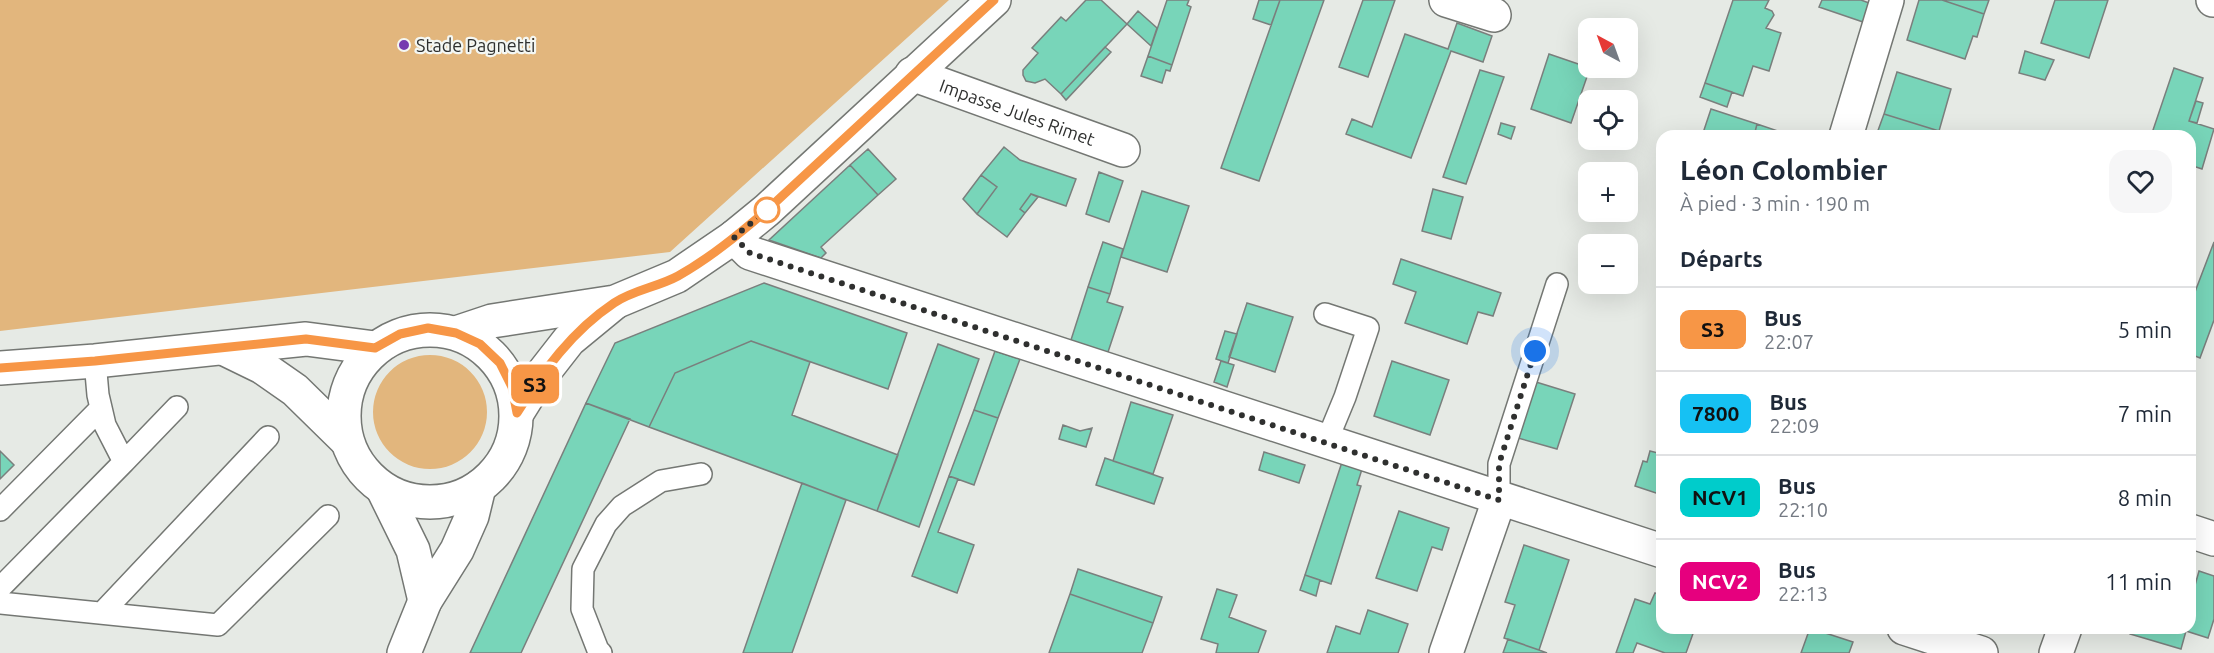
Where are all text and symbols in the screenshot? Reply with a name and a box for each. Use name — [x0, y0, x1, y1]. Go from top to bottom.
north arrow — [1578, 18, 1638, 78]
map controls — [1578, 18, 1638, 294]
place label: Stade Pagnetti — [416, 35, 535, 55]
marker: Stade Pagnetti — [397, 38, 411, 52]
street label: Impasse Jules Rimet — [937, 75, 1098, 149]
button: locate — [1578, 90, 1638, 150]
button: heart — [2109, 150, 2172, 213]
text: Léon Colombier — [1680, 154, 1888, 185]
button: + — [1578, 162, 1638, 222]
text: À pied · 3 min · 190 m — [1680, 192, 1870, 215]
unlabelled marker — [754, 197, 780, 223]
button: − — [1578, 234, 1638, 294]
text: Départs — [1680, 246, 1763, 271]
text: Bus — [1764, 305, 1802, 330]
text: S3 — [1701, 317, 1725, 341]
text: 5 min — [2118, 317, 2172, 342]
text: 22:07 — [1764, 330, 1814, 353]
your location — [1520, 336, 1550, 366]
line badge: S3 — [508, 364, 562, 404]
text: S3 — [523, 372, 547, 396]
text: Bus — [1769, 389, 1807, 414]
text: 7800 — [1692, 401, 1739, 425]
text: 7 min — [2118, 401, 2172, 426]
text: 22:09 — [1769, 414, 1819, 437]
text: Bus — [1778, 473, 1816, 498]
text: NCV1 — [1692, 485, 1748, 509]
text: 8 min — [2118, 485, 2172, 510]
text: 22:10 — [1778, 498, 1828, 521]
text: Bus — [1778, 557, 1816, 582]
text: NCV2 — [1692, 569, 1748, 593]
text: 11 min — [2105, 569, 2172, 594]
text: 22:13 — [1778, 582, 1828, 605]

